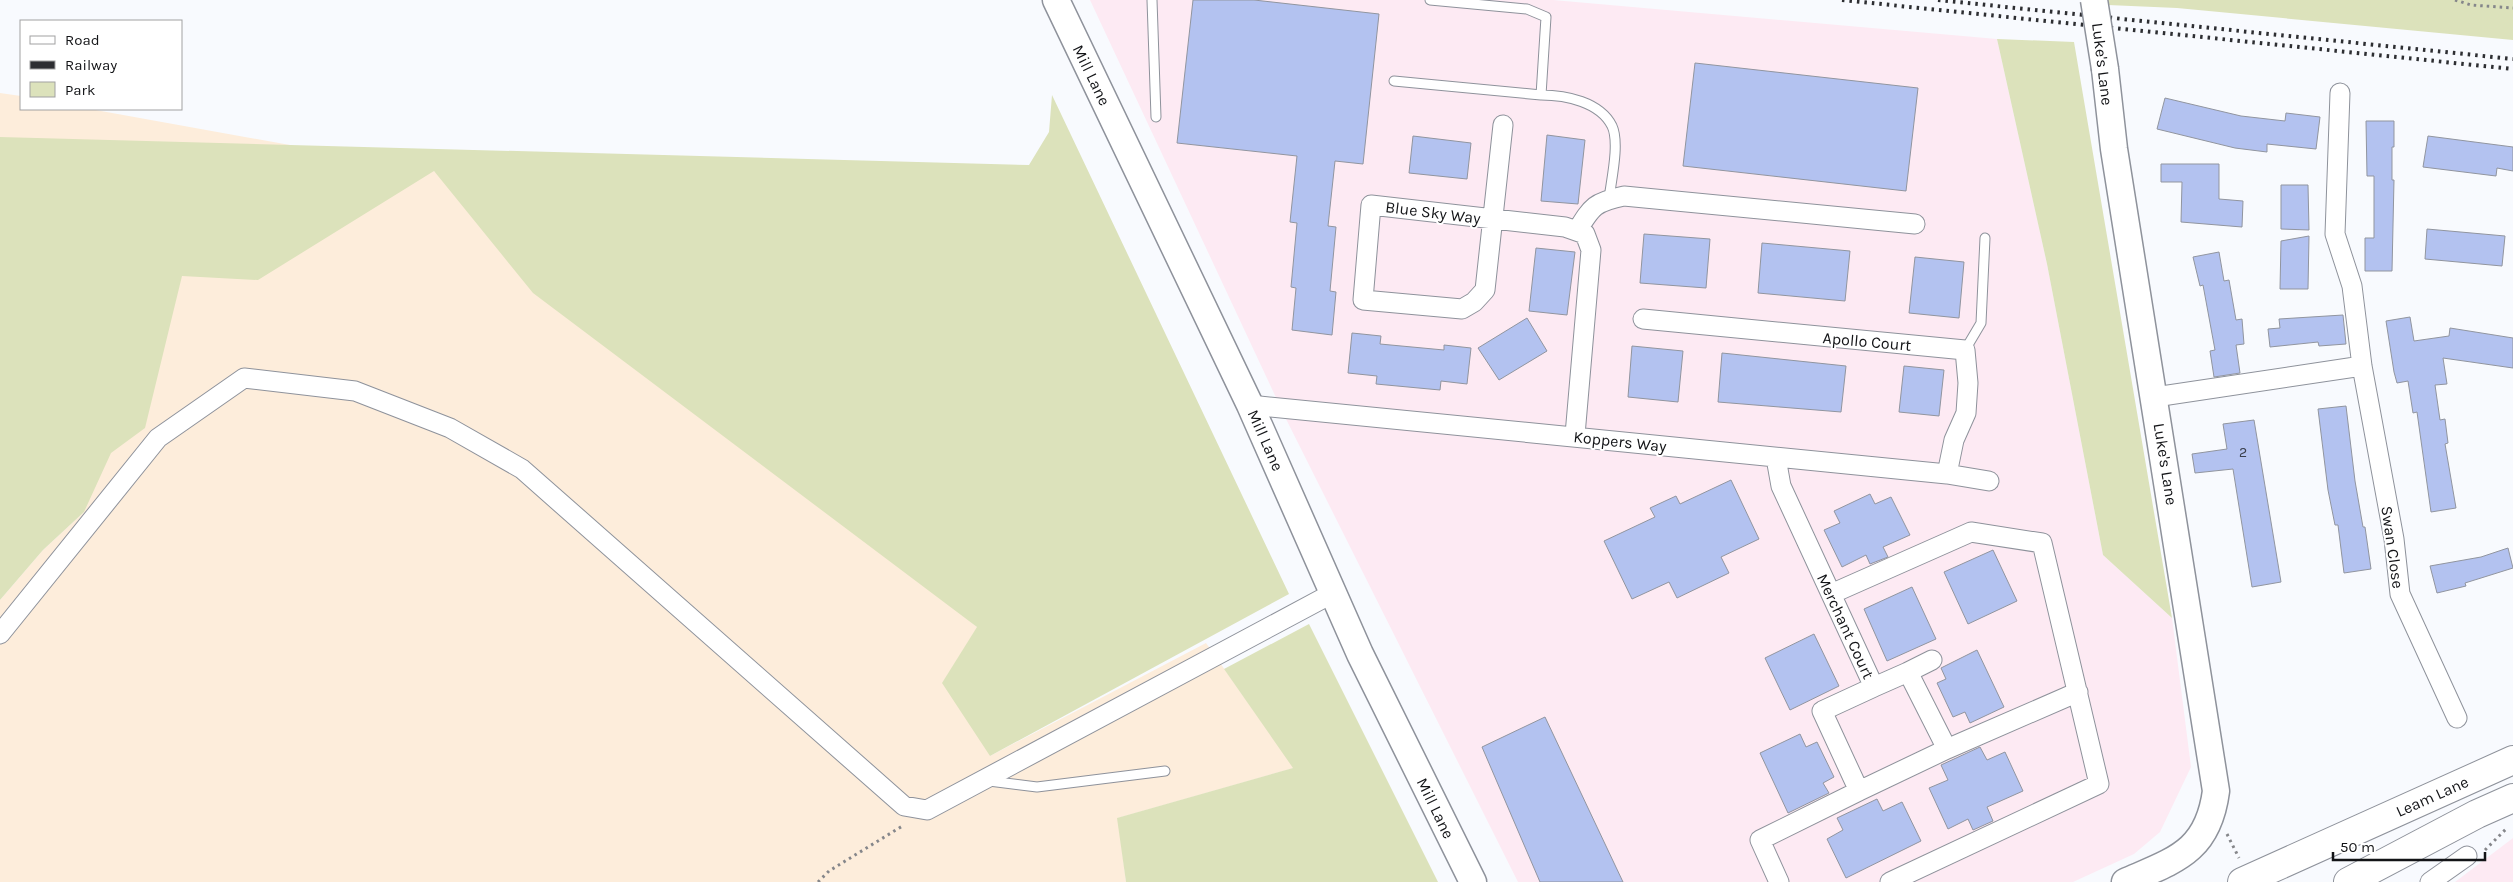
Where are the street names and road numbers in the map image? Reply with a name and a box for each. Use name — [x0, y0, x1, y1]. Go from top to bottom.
street label: Luke's Lane — [2088, 22, 2117, 106]
street label: Mill Lane — [1069, 42, 1114, 109]
street label: Blue Sky Way — [1384, 197, 1482, 228]
street label: Apollo Court — [1822, 328, 1912, 355]
street label: Mill Lane — [1244, 407, 1287, 474]
street label: Luke's Lane — [2150, 422, 2181, 507]
street label: Koppers Way — [1572, 427, 1668, 456]
street label: Swan Close — [2377, 505, 2408, 590]
street label: Merchant Court — [1813, 571, 1878, 682]
street label: Leam Lane — [2393, 772, 2471, 821]
street label: Mill Lane — [1413, 775, 1458, 842]

